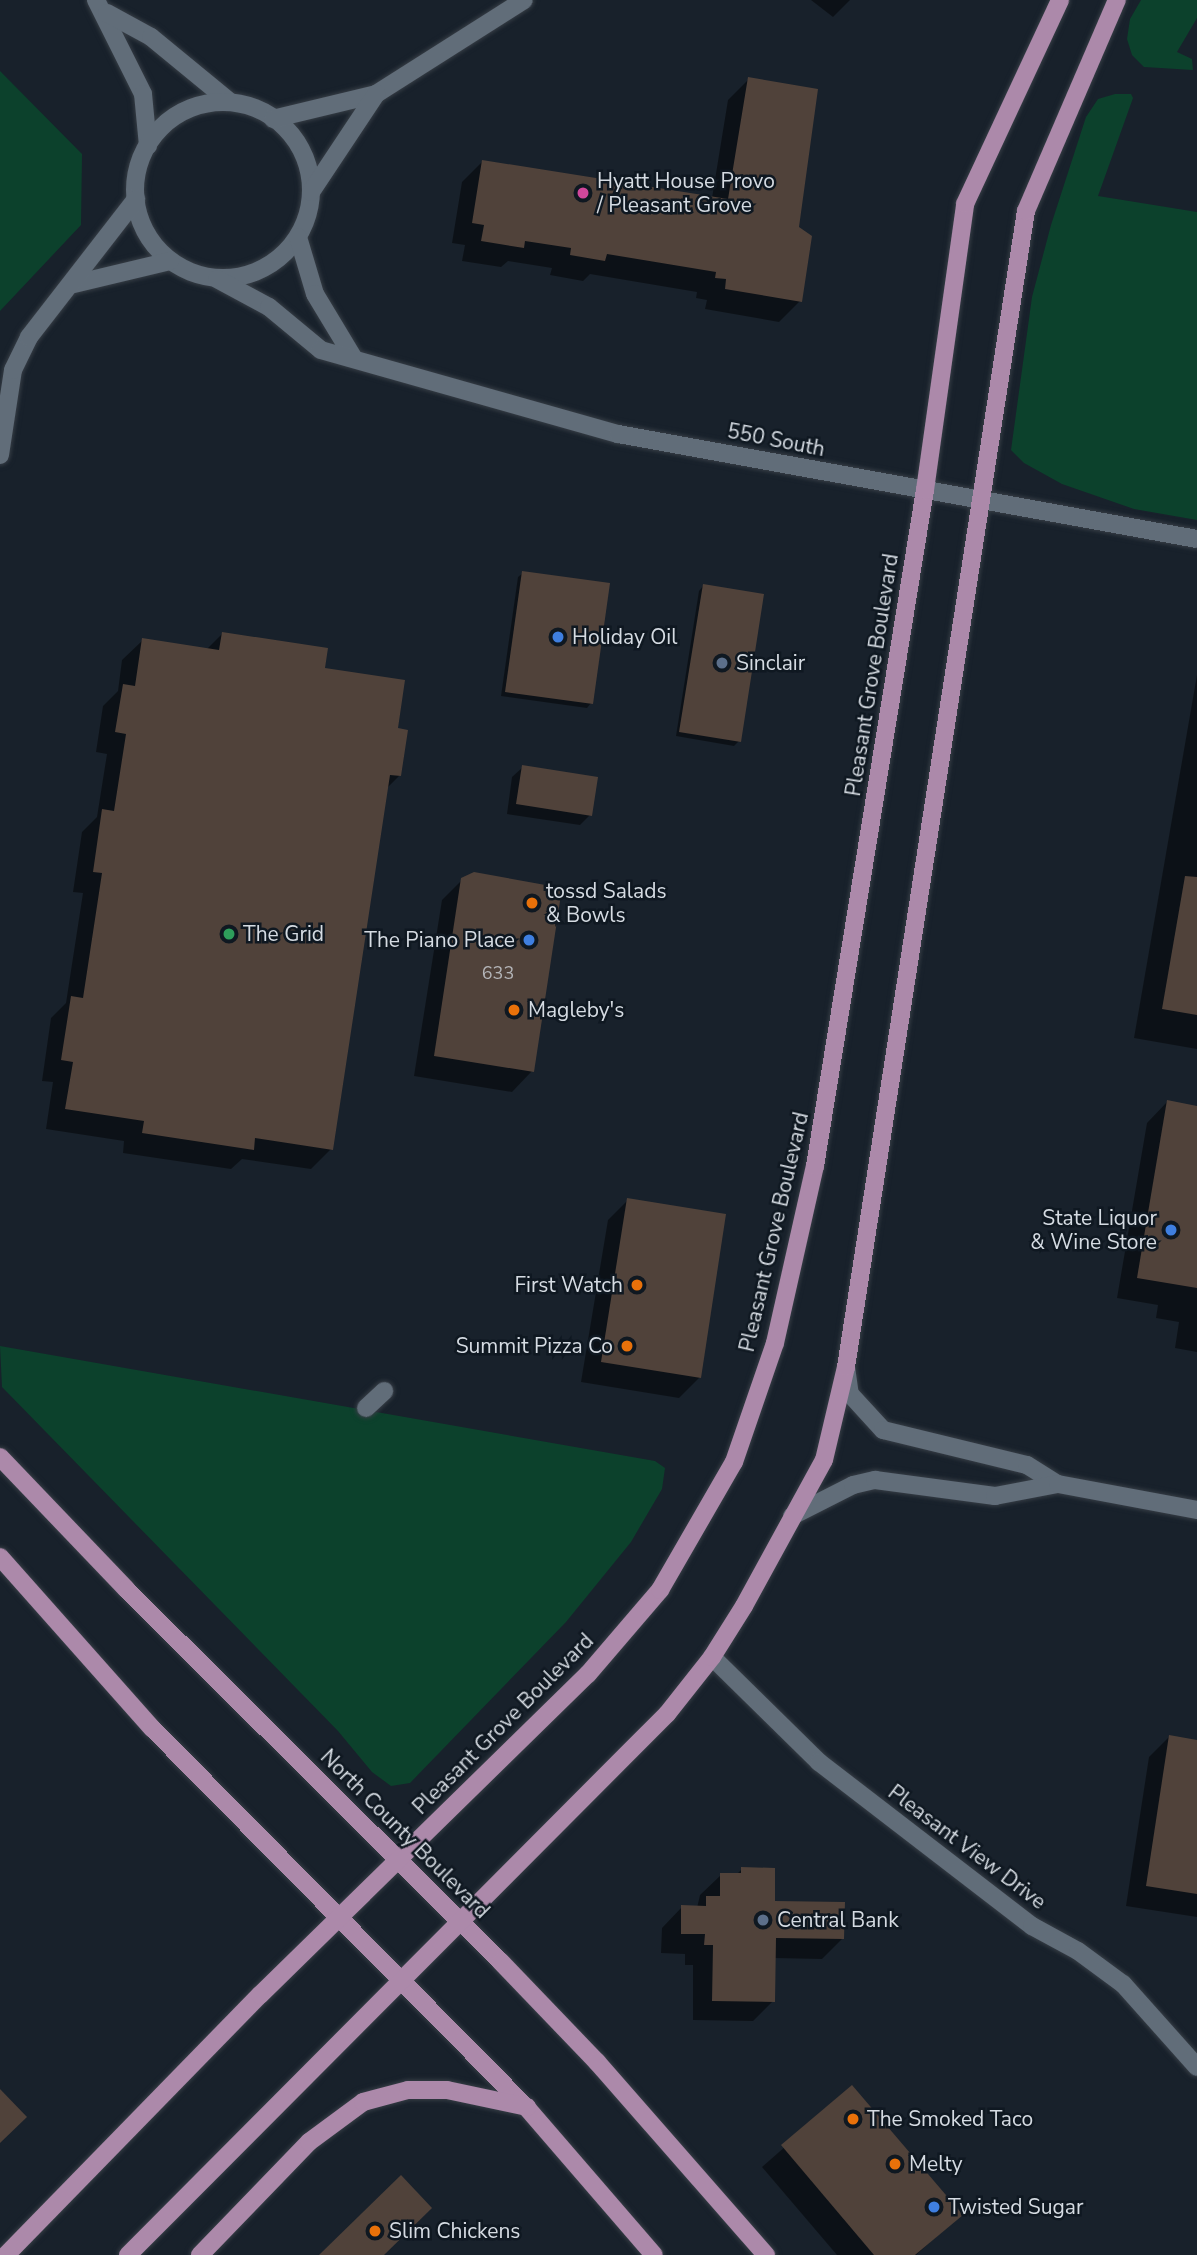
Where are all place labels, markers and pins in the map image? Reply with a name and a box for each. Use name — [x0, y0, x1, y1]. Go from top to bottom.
place label: Hyatt House Provo / Pleasant Grove — [597, 168, 775, 218]
marker: Hyatt House Provo / Pleasant Grove — [575, 185, 591, 201]
place label: Holiday Oil — [572, 624, 677, 650]
marker: Holiday Oil — [550, 629, 566, 645]
place label: Sinclair — [736, 650, 805, 676]
marker: Sinclair — [714, 655, 730, 671]
place label: tossd Salads & Bowls — [546, 878, 666, 928]
marker: tossd Salads & Bowls — [524, 895, 540, 911]
place label: The Grid — [243, 921, 324, 947]
marker: The Grid — [221, 926, 237, 942]
place label: The Piano Place — [364, 927, 515, 953]
marker: The Piano Place — [521, 932, 537, 948]
place label: Magleby's — [528, 997, 624, 1023]
marker: Magleby's — [506, 1002, 522, 1018]
place label: State Liquor & Wine Store — [1030, 1205, 1157, 1255]
marker: State Liquor & Wine Store — [1163, 1222, 1179, 1238]
place label: First Watch — [515, 1272, 623, 1298]
marker: First Watch — [629, 1277, 645, 1293]
place label: Summit Pizza Co — [456, 1333, 613, 1359]
marker: Summit Pizza Co — [619, 1338, 635, 1354]
place label: Central Bank — [777, 1907, 899, 1933]
marker: Central Bank — [755, 1912, 771, 1928]
place label: The Smoked Taco — [867, 2106, 1033, 2132]
marker: The Smoked Taco — [845, 2111, 861, 2127]
place label: Melty — [909, 2151, 962, 2177]
marker: Melty — [887, 2156, 903, 2172]
place label: Twisted Sugar — [948, 2194, 1084, 2220]
marker: Twisted Sugar — [926, 2199, 942, 2215]
place label: Slim Chickens — [389, 2218, 520, 2244]
marker: Slim Chickens — [367, 2223, 383, 2239]

